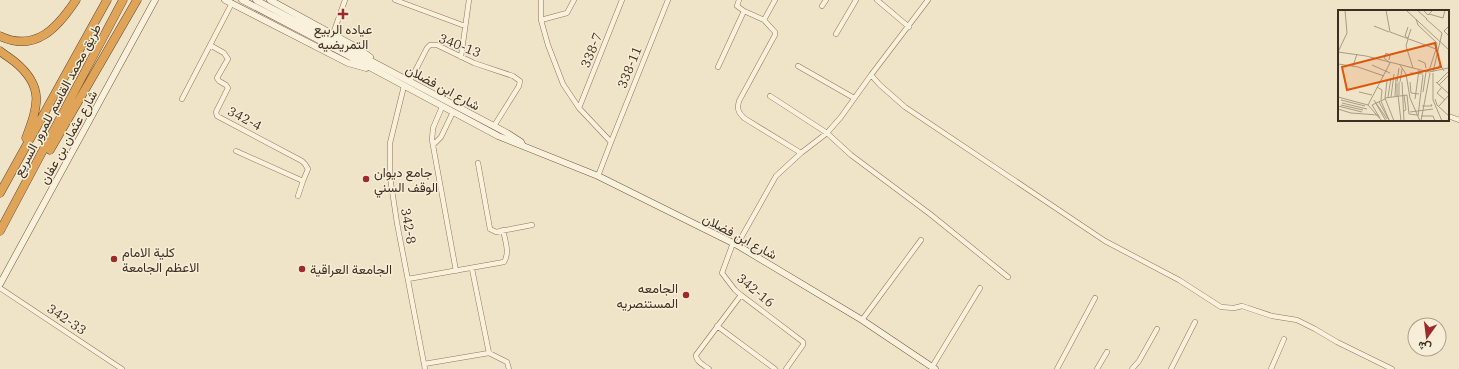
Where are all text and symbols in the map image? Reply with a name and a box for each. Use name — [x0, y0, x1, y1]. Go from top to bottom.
marker: عياده الربيع التمريضيه — [337, 8, 349, 20]
inset map — [1338, 10, 1449, 121]
street label: طريق محمد القاسم للمرور السريع — [10, 21, 106, 180]
place label: عياده الربيع التمريضيه — [314, 21, 373, 53]
street label: 340-13 — [436, 30, 483, 61]
street label: 338-7 — [577, 30, 606, 70]
street label: 338-11 — [613, 44, 646, 91]
street label: شارع ابن فضلان — [402, 61, 483, 115]
street label: شارع عثمان بن عفان — [36, 87, 102, 188]
street label: 342-4 — [225, 102, 265, 135]
place label: جامع ديوان الوقف السني — [374, 164, 438, 198]
marker: جامع ديوان الوقف السني — [361, 174, 371, 184]
street label: 342-8 — [397, 207, 420, 246]
street label: شارع ابن فضلان — [699, 210, 780, 264]
place label: كلية الامام الاعظم الجامعة — [122, 244, 199, 276]
marker: كلية الامام الاعظم الجامعة — [109, 254, 119, 264]
place label: الجامعة العراقية — [310, 261, 392, 278]
marker: الجامعة العراقية — [297, 264, 307, 274]
street label: 342-16 — [733, 270, 778, 311]
place label: الجامعه المستنصريه — [616, 280, 678, 312]
marker: الجامعه المستنصريه — [681, 290, 691, 300]
street label: 342-33 — [44, 300, 90, 339]
north arrow — [1407, 317, 1447, 357]
text: ش — [1416, 338, 1433, 355]

